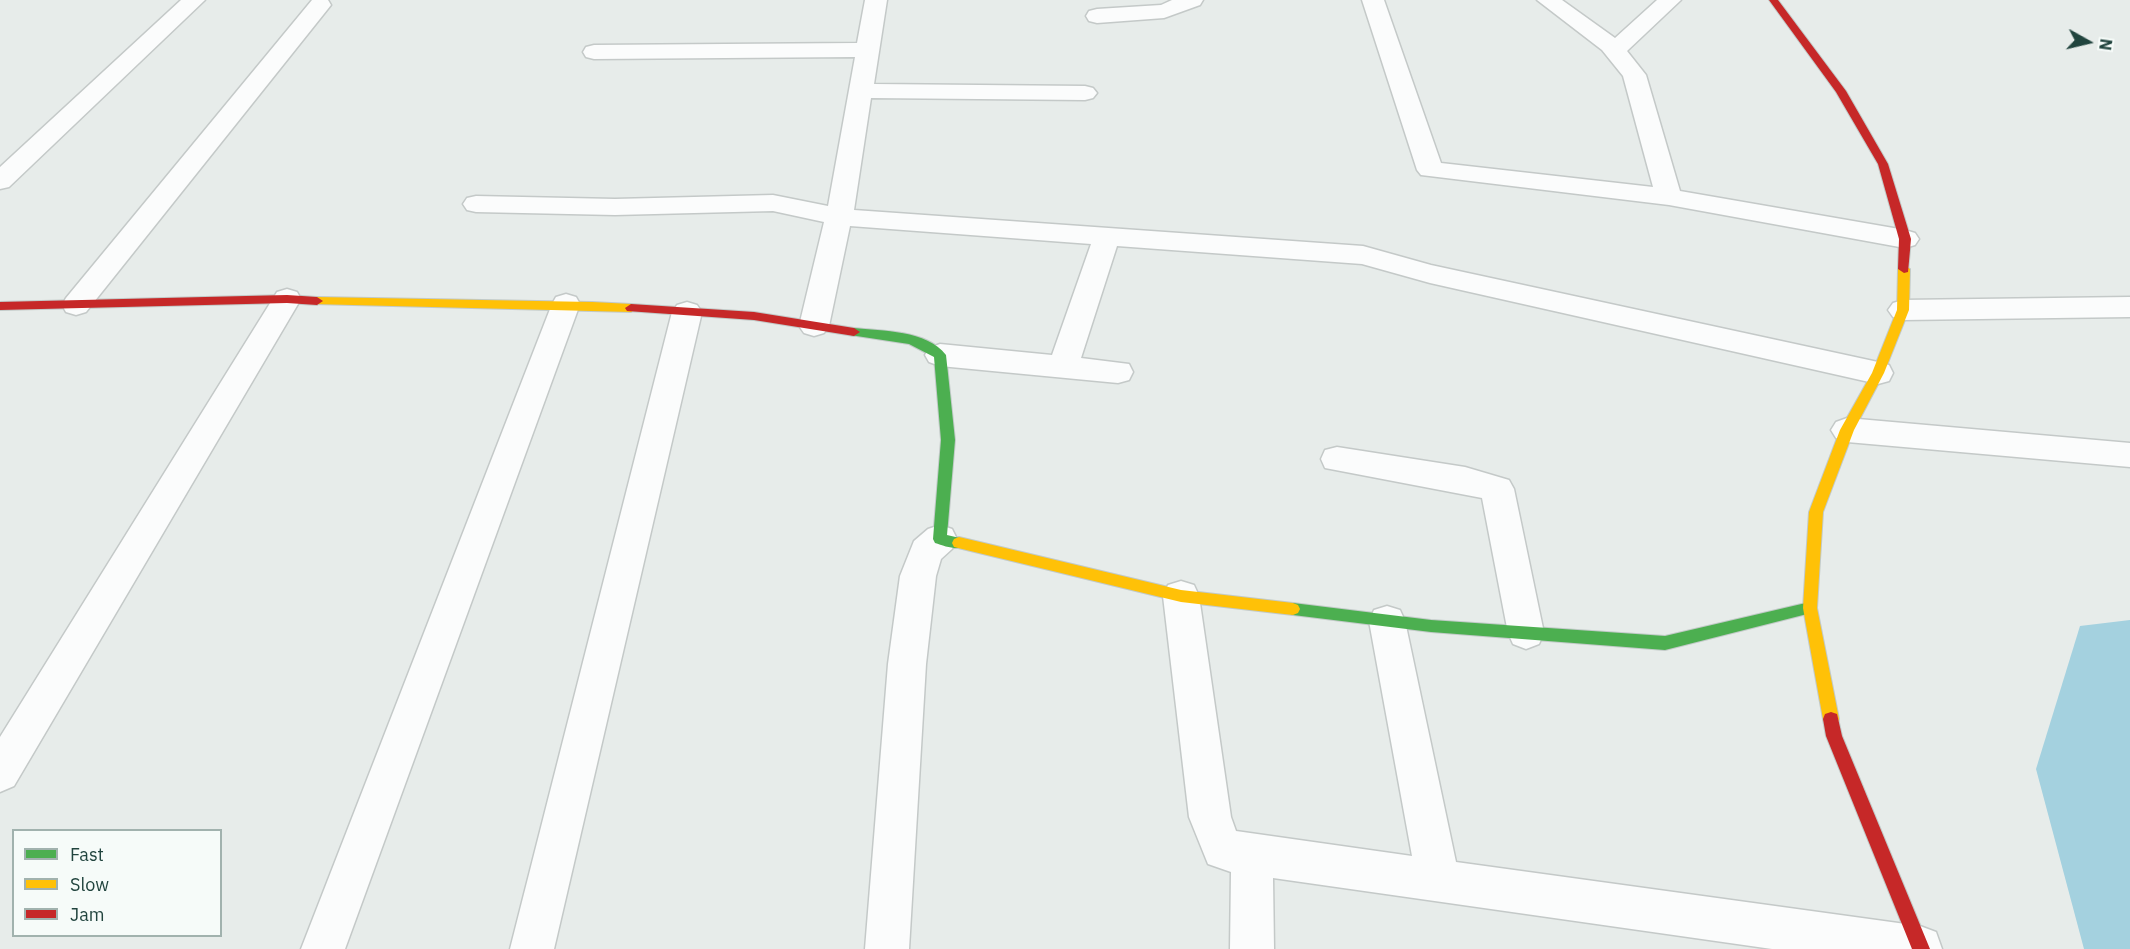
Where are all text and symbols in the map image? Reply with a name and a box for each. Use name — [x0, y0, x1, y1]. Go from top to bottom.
north arrow — [2058, 12, 2118, 72]
text: N — [2095, 37, 2117, 52]
legend — [12, 829, 222, 937]
text: Fast — [70, 843, 104, 866]
text: Slow — [70, 873, 109, 896]
text: Jam — [70, 903, 105, 926]

